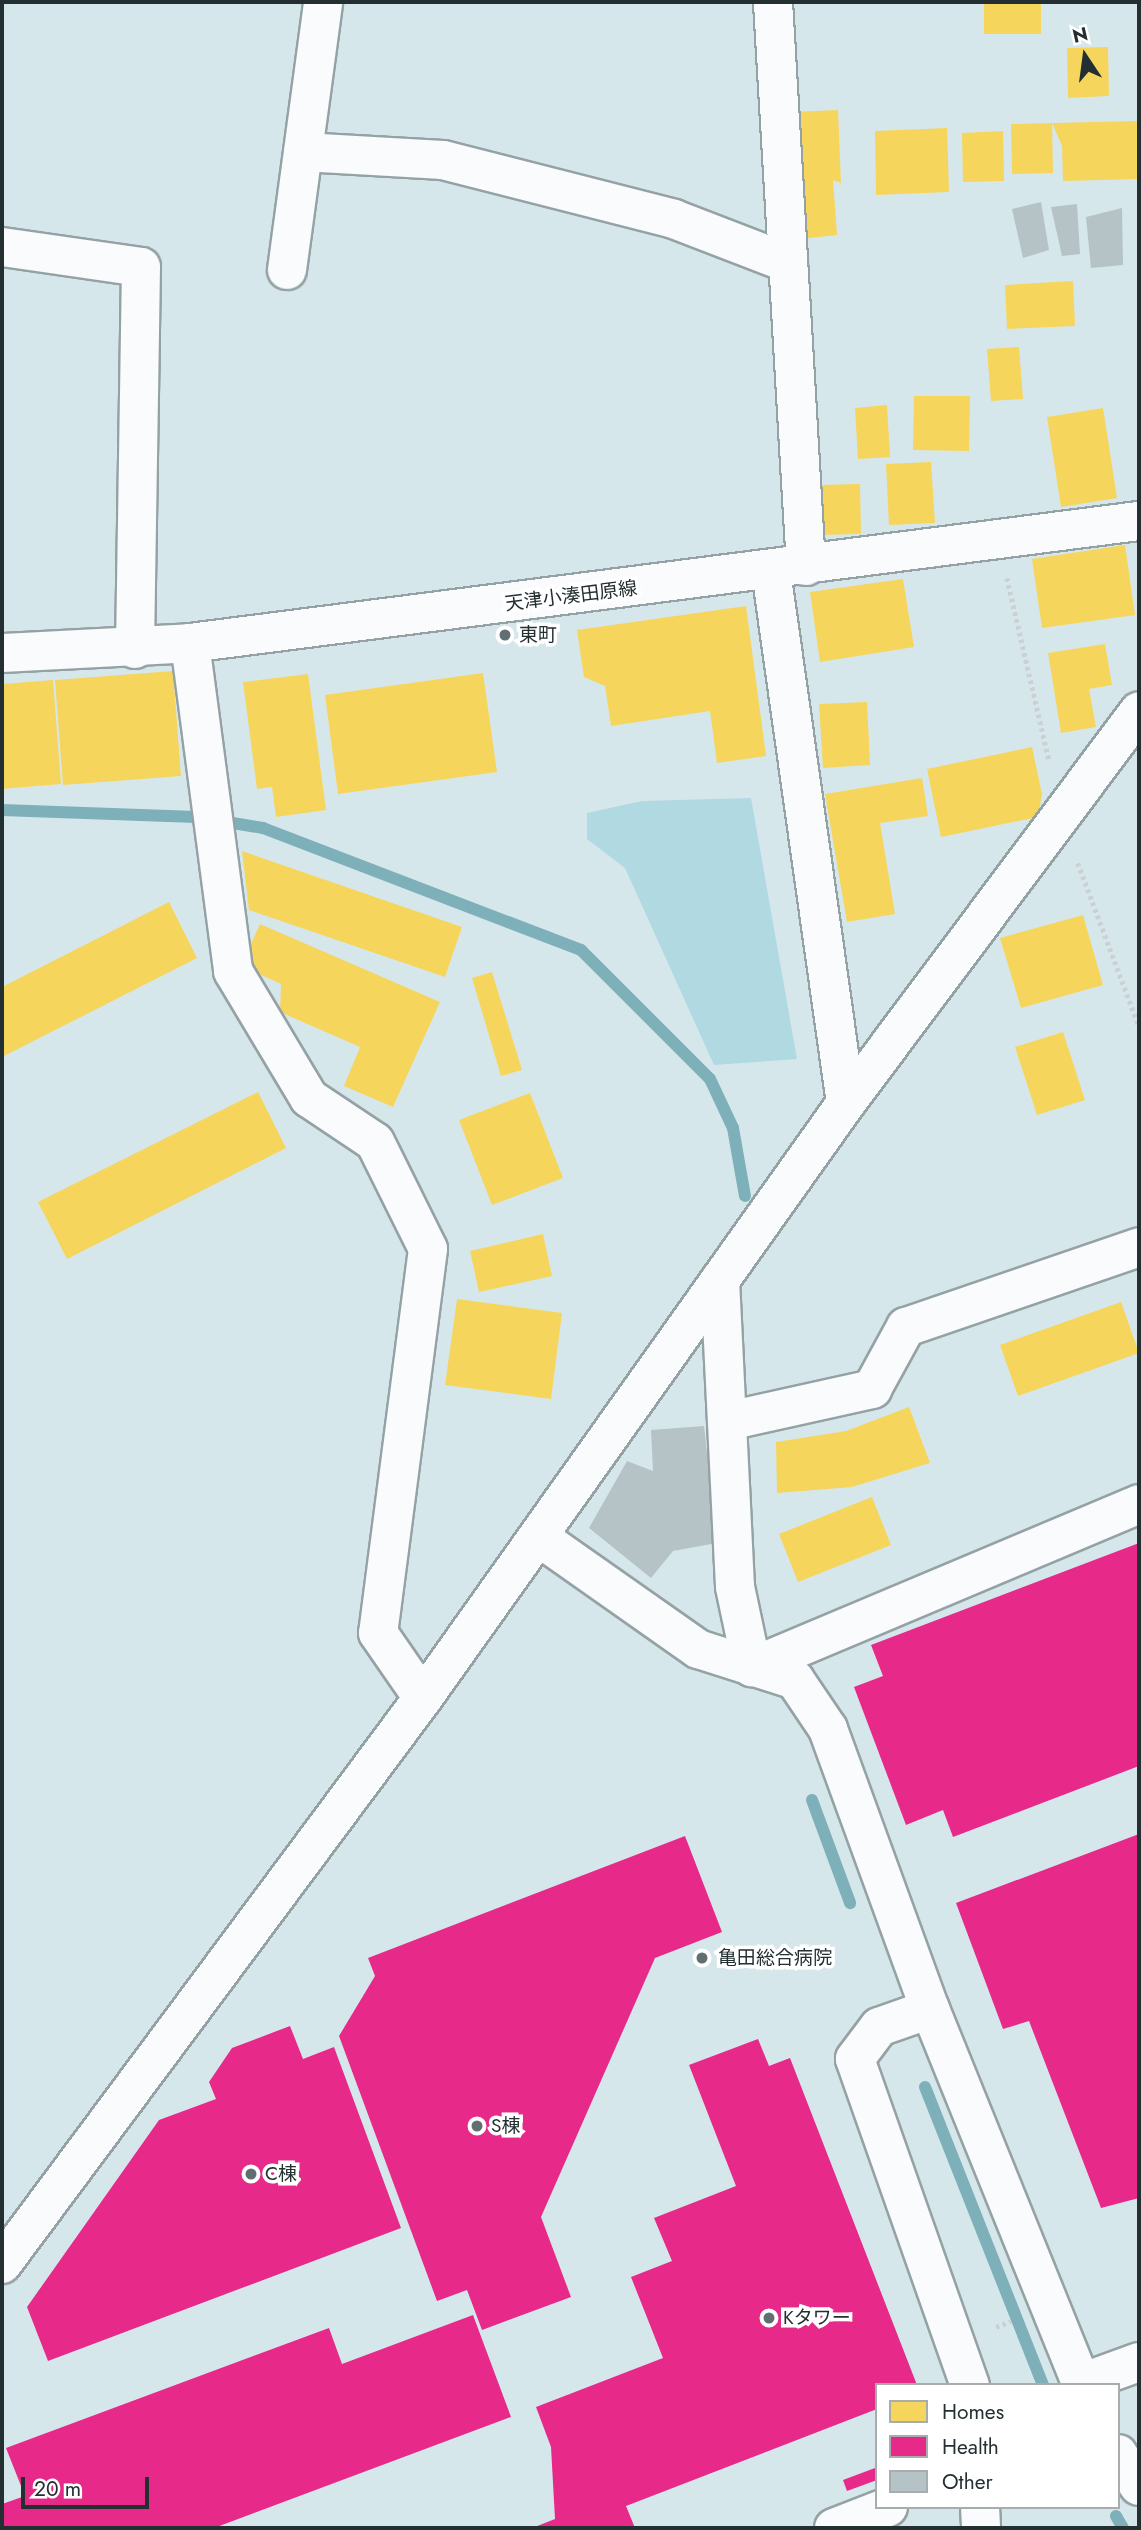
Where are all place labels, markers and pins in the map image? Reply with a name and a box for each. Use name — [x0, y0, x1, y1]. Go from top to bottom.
place label: 東町 — [519, 624, 557, 646]
marker: 東町 — [497, 627, 513, 643]
place label: 亀田総合病院 — [718, 1947, 832, 1969]
marker: 亀田総合病院 — [692, 1948, 712, 1968]
place label: S棟 — [491, 2115, 520, 2137]
marker: S棟 — [469, 2118, 485, 2134]
place label: C棟 — [265, 2163, 297, 2185]
marker: C棟 — [243, 2166, 259, 2182]
place label: Kタワー — [783, 2307, 851, 2329]
marker: Kタワー — [761, 2310, 777, 2326]

